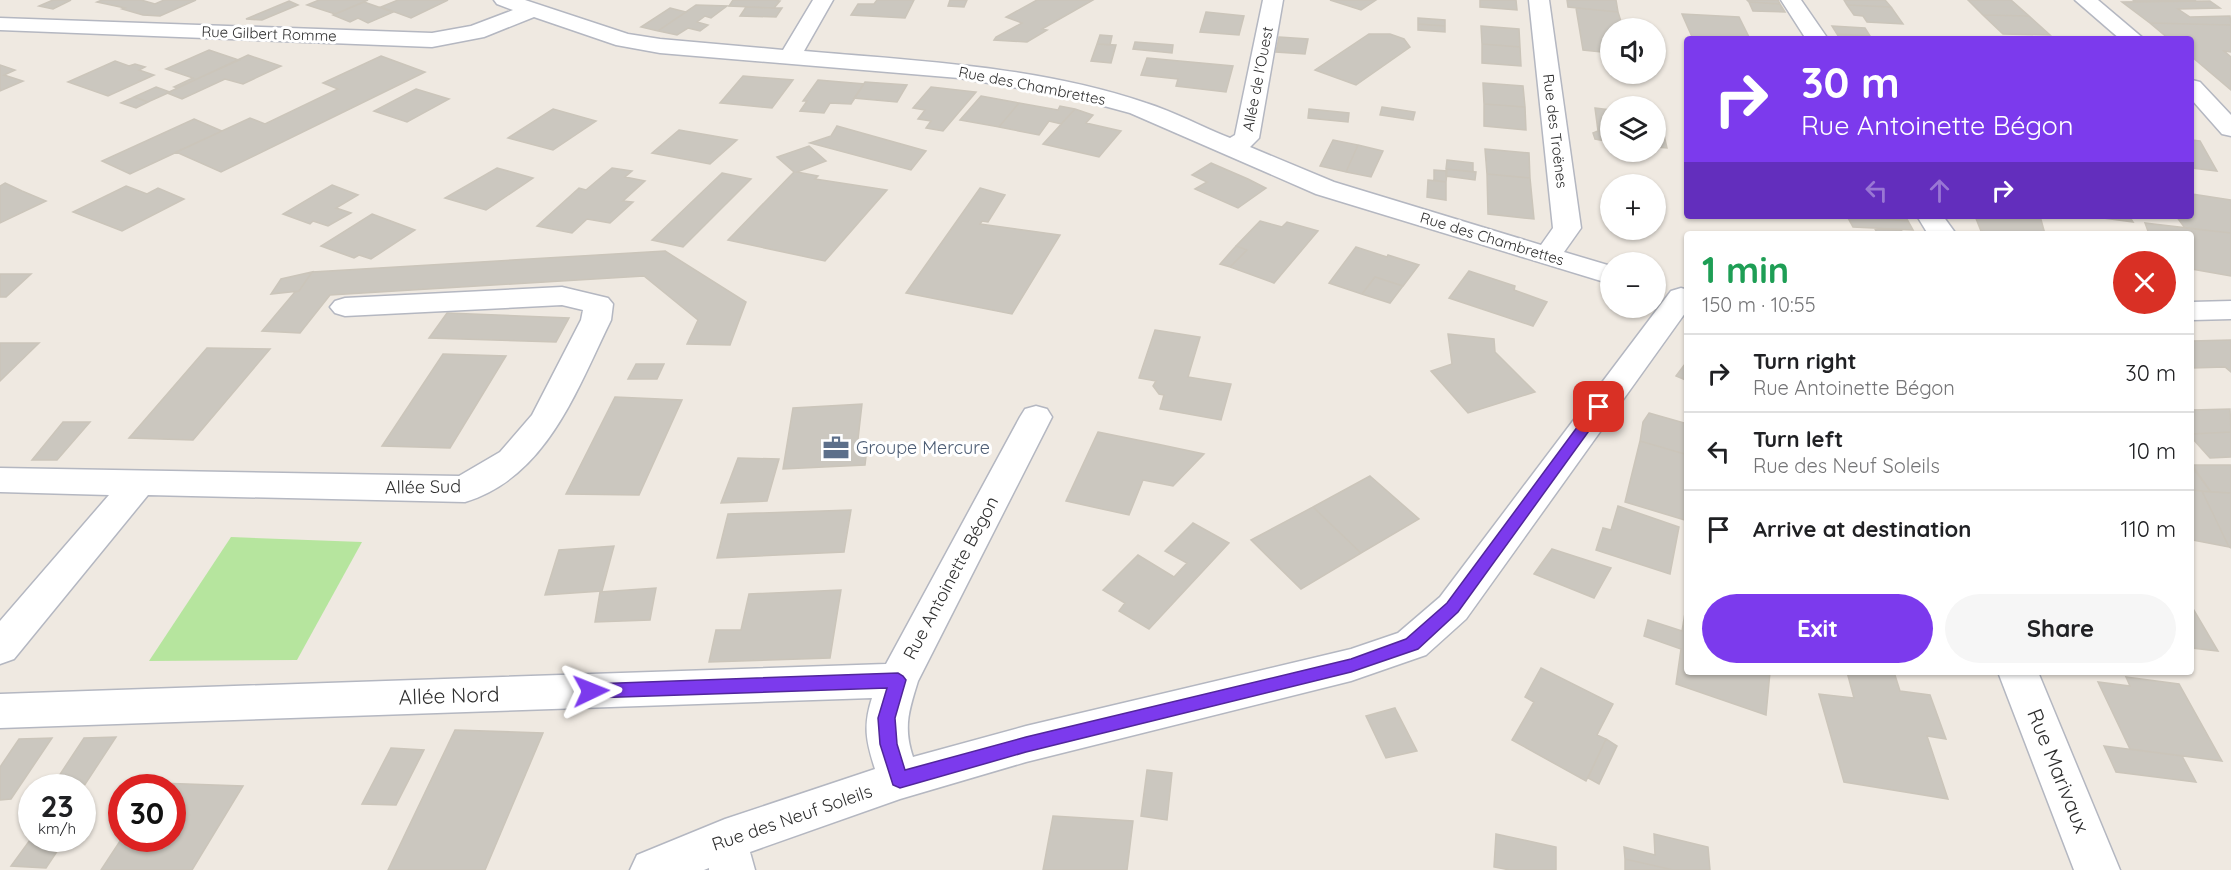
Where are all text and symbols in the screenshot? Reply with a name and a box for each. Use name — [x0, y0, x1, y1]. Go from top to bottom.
map controls — [1600, 18, 1666, 318]
button: sound — [1600, 18, 1666, 84]
street label: Rue Gilbert Romme — [201, 22, 337, 45]
street label: Allée de l'Ouest — [1238, 25, 1277, 133]
text: 30 m — [1801, 56, 1900, 109]
icon: right — [1702, 60, 1780, 138]
street label: Rue des Chambrettes — [957, 62, 1107, 109]
street label: Rue des Troënes — [1539, 73, 1572, 189]
button: layers — [1600, 96, 1666, 162]
text: Rue Antoinette Bégon — [1801, 108, 2074, 142]
button: + — [1600, 174, 1666, 240]
icon: left — [1860, 174, 1893, 207]
icon: ahead — [1923, 174, 1956, 207]
icon: right — [1986, 174, 2019, 207]
street label: Rue des Chambrettes — [1418, 208, 1566, 269]
text: 1 min — [1702, 247, 1789, 292]
button: close — [2113, 251, 2176, 314]
button: − — [1600, 252, 1666, 318]
text: 150 m · 10:55 — [1702, 292, 1816, 317]
text: Turn right — [1753, 347, 1857, 375]
icon: right — [1702, 357, 1735, 390]
text: 30 m — [2125, 359, 2176, 387]
text: Rue Antoinette Bégon — [1753, 375, 1955, 400]
pin — [1573, 381, 1624, 432]
icon: arrive — [1582, 390, 1615, 423]
text: Turn left — [1753, 425, 1843, 453]
office icon: Groupe Mercure — [821, 433, 851, 463]
icon: left — [1702, 435, 1735, 468]
place label: Groupe Mercure — [856, 436, 990, 459]
text: 10 m — [2129, 437, 2176, 465]
text: Rue des Neuf Soleils — [1753, 453, 1940, 478]
street label: Allée Sud — [385, 474, 461, 499]
street label: Rue Antoinette Bégon — [898, 492, 1003, 663]
icon: arrive — [1702, 513, 1735, 546]
text: Arrive at destination — [1753, 515, 1971, 543]
text: 110 m — [2121, 515, 2176, 543]
button: Exit — [1702, 594, 1933, 663]
button: Share — [1945, 594, 2176, 663]
position arrow — [559, 659, 623, 723]
street label: Allée Nord — [398, 680, 500, 710]
street label: Rue Marivaux — [2022, 705, 2096, 837]
speed limit sign: 30 — [108, 774, 186, 852]
street label: Rue des Neuf Soleils — [709, 779, 875, 856]
text: 23 — [40, 787, 74, 825]
text: km/h — [38, 819, 76, 838]

